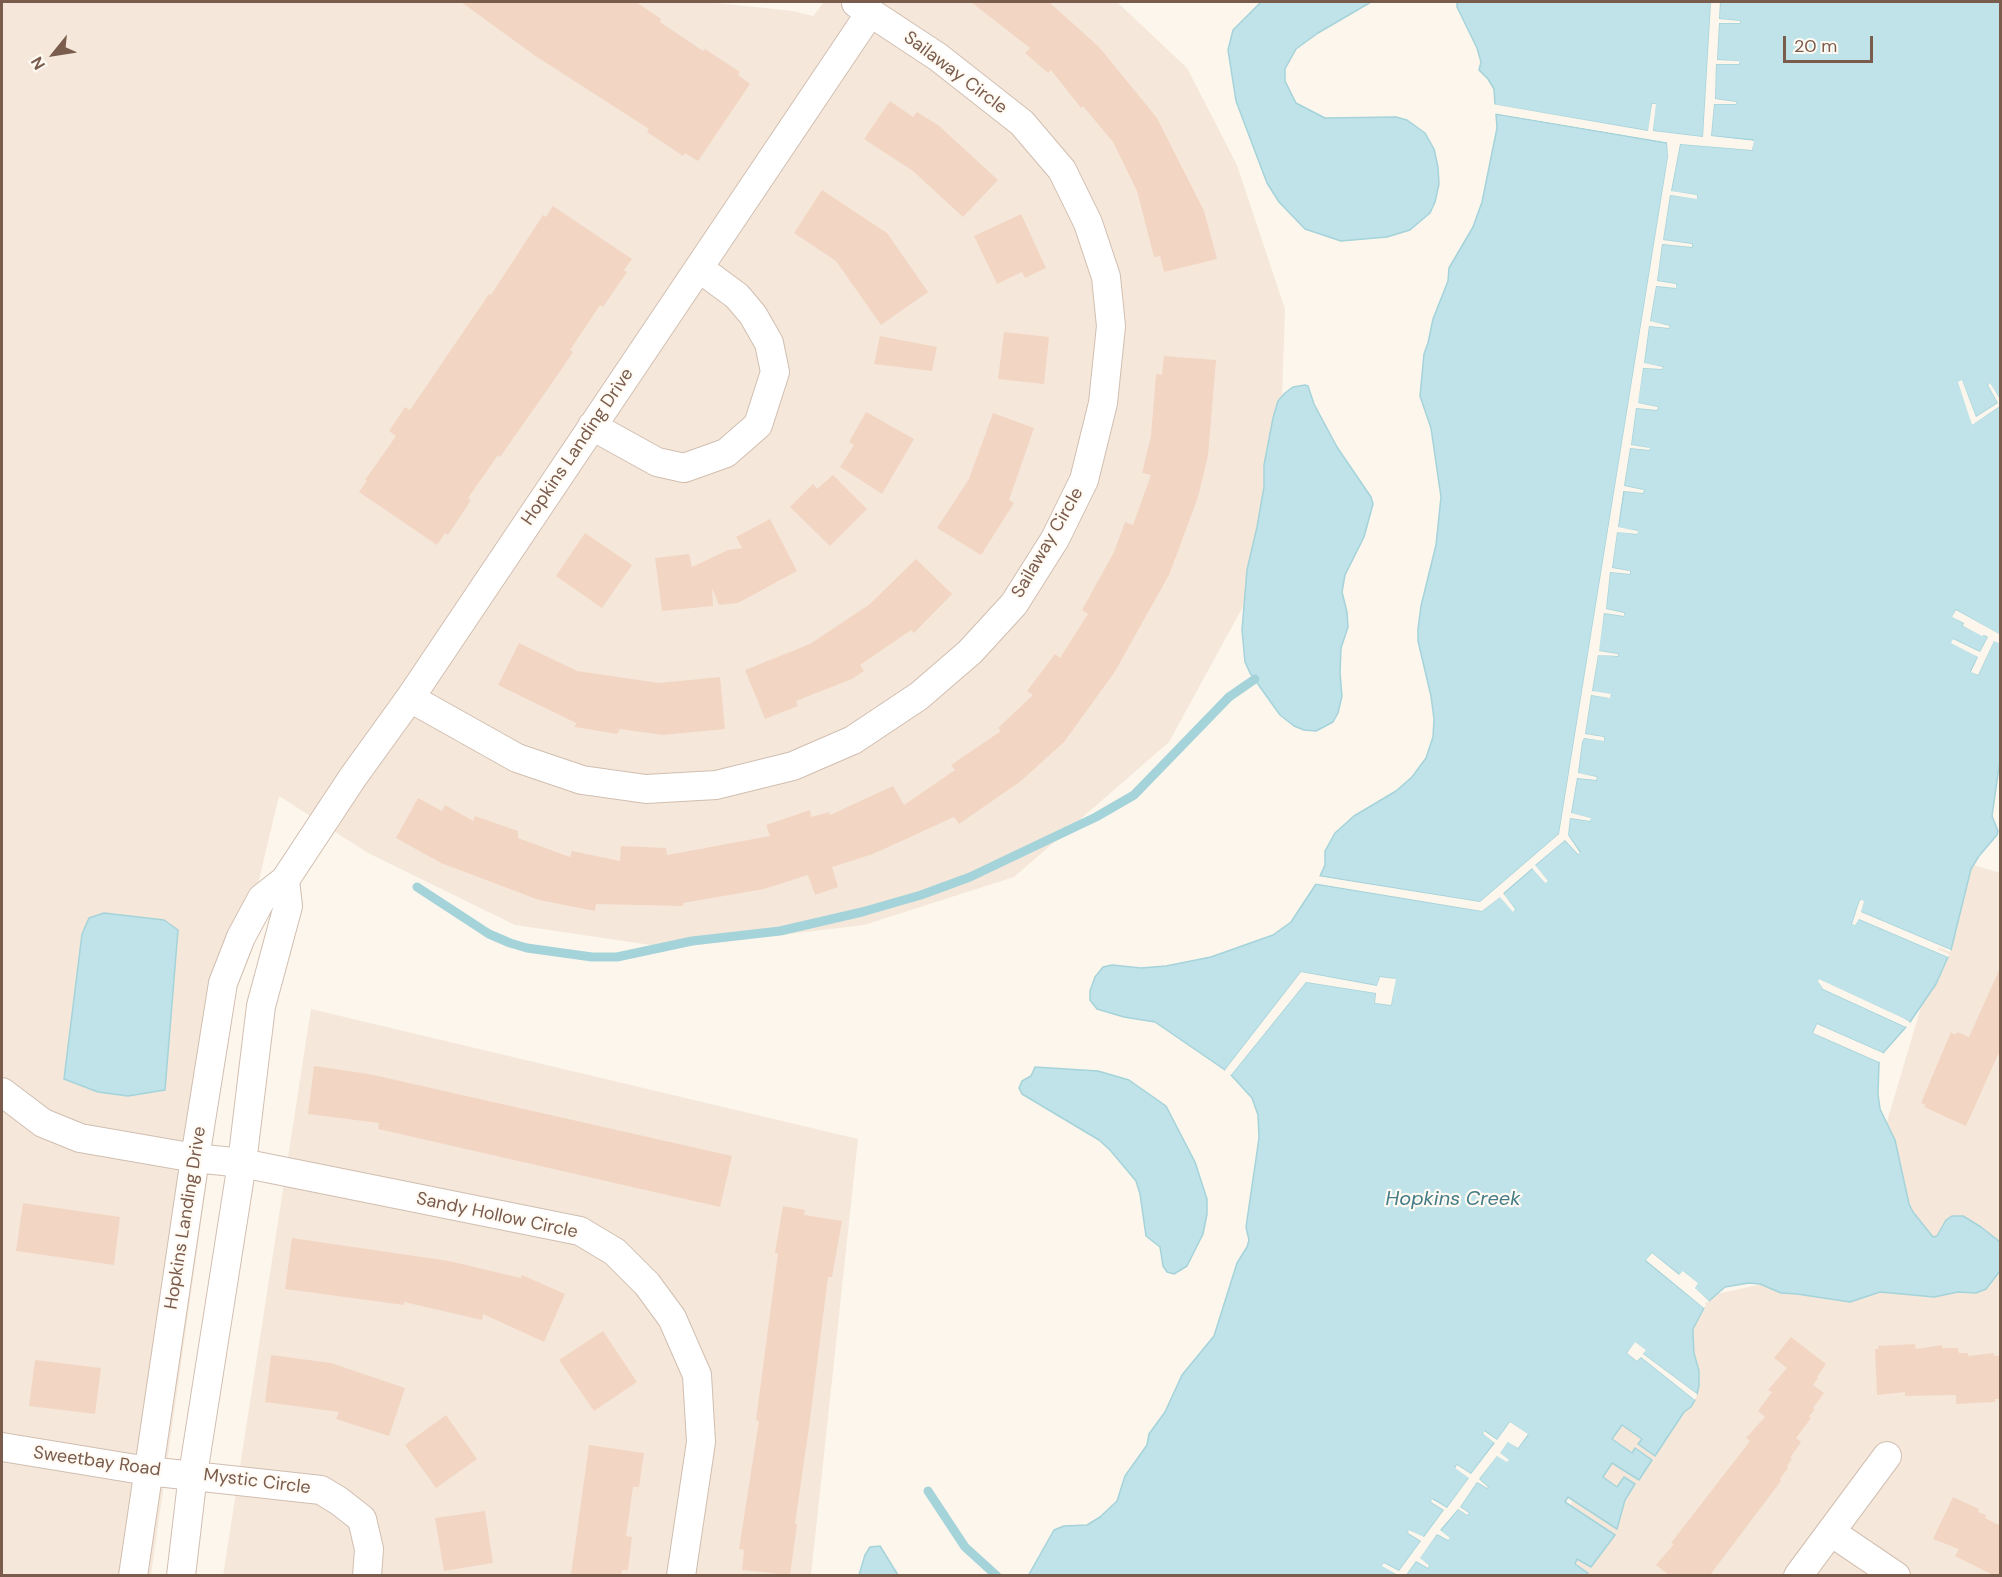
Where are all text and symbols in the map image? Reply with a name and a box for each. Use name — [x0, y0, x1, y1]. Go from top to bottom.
north arrow — [24, 24, 84, 84]
scale bar — [1786, 24, 1876, 62]
street label: Sailaway Circle — [899, 27, 1011, 119]
text: 20 m — [1794, 34, 1837, 58]
text: N — [26, 53, 50, 74]
street label: Hopkins Landing Drive — [517, 364, 639, 530]
street label: Sailaway Circle — [1008, 484, 1088, 602]
street label: Hopkins Landing Drive — [161, 1125, 211, 1311]
street label: Sandy Hollow Circle — [414, 1188, 580, 1244]
water label: Hopkins Creek — [1386, 1188, 1520, 1212]
street label: Sweetbay Road — [32, 1442, 162, 1482]
street label: Mystic Circle — [202, 1465, 312, 1499]

